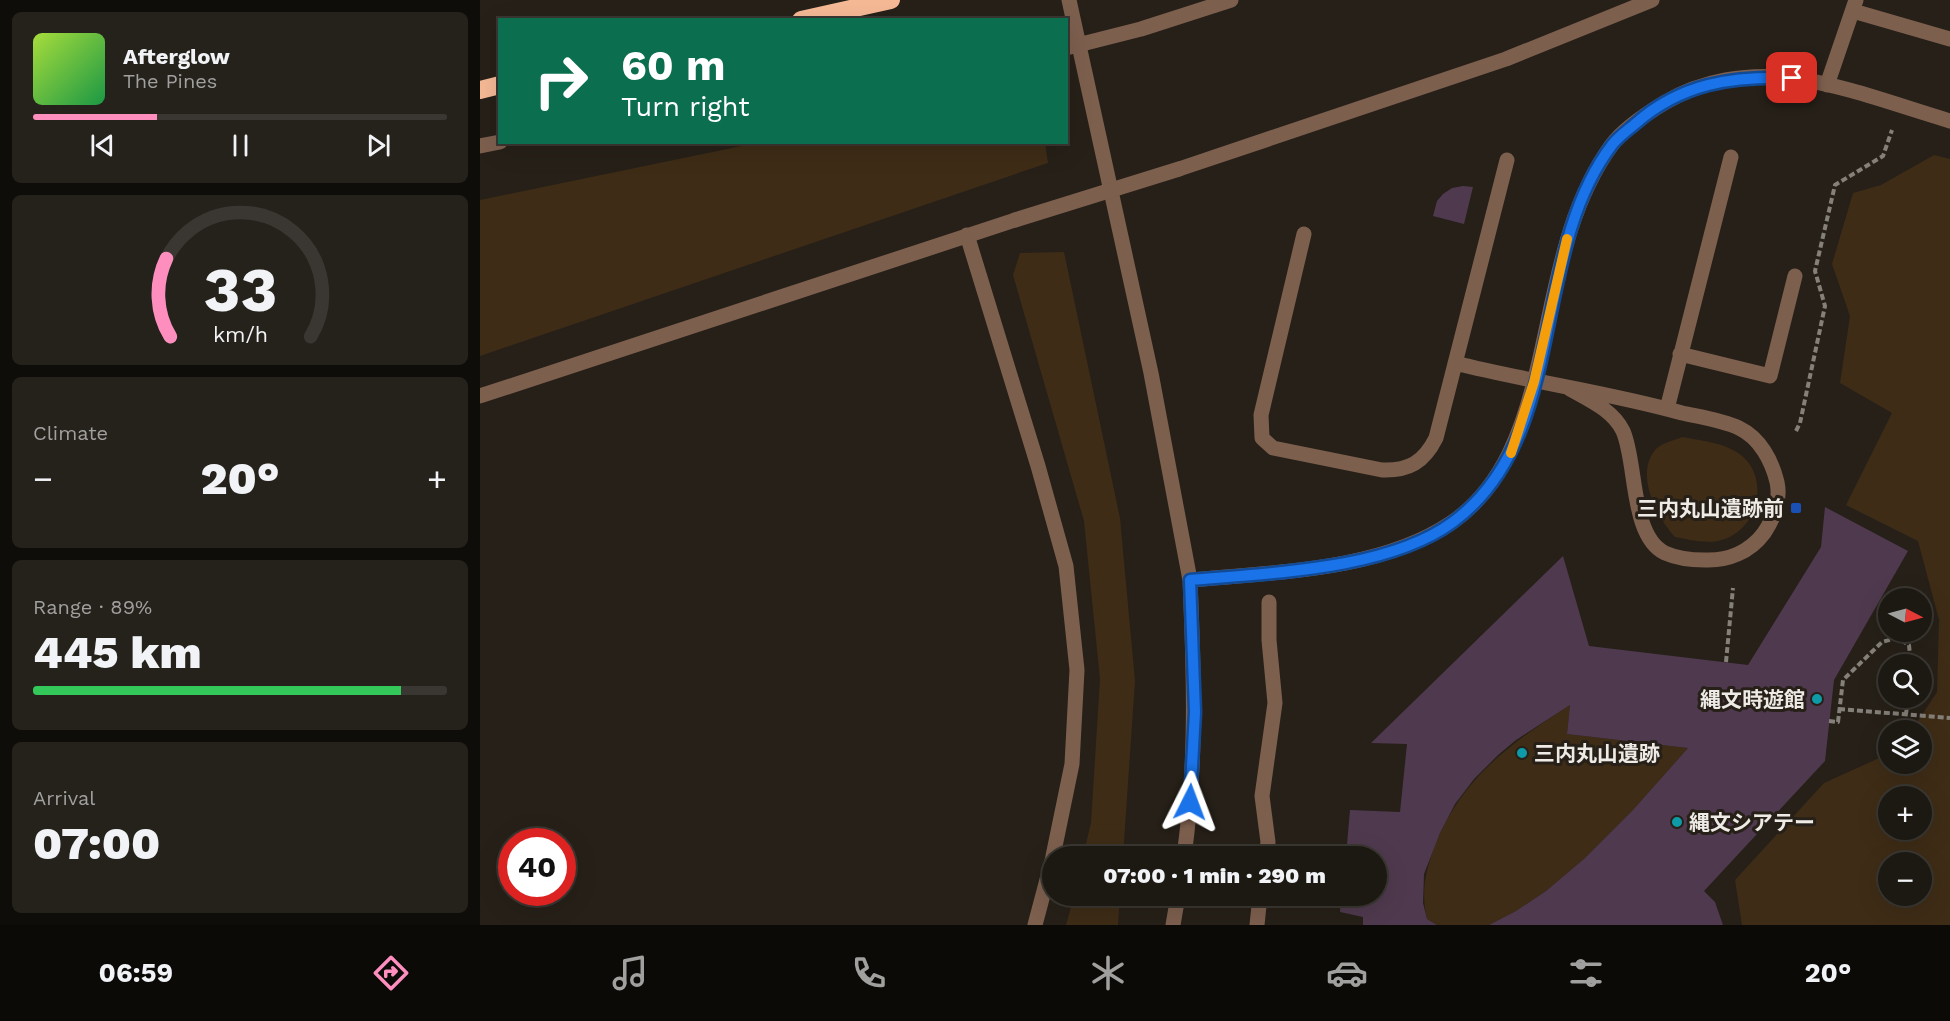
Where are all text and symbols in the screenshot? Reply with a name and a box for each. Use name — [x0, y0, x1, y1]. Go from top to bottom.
text: 60 m — [621, 41, 725, 90]
icon: right — [522, 42, 600, 120]
text: Afterglow — [123, 44, 230, 69]
pin — [1766, 52, 1817, 103]
icon: arrive — [1775, 61, 1808, 94]
text: The Pines — [123, 69, 217, 93]
text: Turn right — [621, 91, 750, 123]
icon: previous — [86, 129, 119, 162]
icon: pause — [224, 129, 257, 162]
icon: next — [362, 129, 395, 162]
text: 33 — [203, 253, 277, 326]
text: km/h — [212, 322, 268, 347]
text: Climate — [33, 421, 108, 445]
text: 20° — [200, 452, 280, 505]
text: − — [33, 459, 53, 498]
text: + — [427, 459, 447, 498]
place label: 三内丸山遺跡前 — [1637, 496, 1784, 521]
marker: 三内丸山遺跡前 — [1789, 501, 1803, 515]
north arrow — [1878, 588, 1932, 642]
map controls — [1878, 588, 1932, 906]
text: Range · 89% — [33, 595, 152, 619]
text: 445 km — [33, 626, 202, 679]
button: search — [1878, 654, 1932, 708]
place label: 縄文時遊館 — [1700, 687, 1805, 712]
marker: 縄文時遊館 — [1810, 692, 1824, 706]
button: layers — [1878, 720, 1932, 774]
place label: 三内丸山遺跡 — [1534, 741, 1660, 766]
marker: 三内丸山遺跡 — [1515, 746, 1529, 760]
position arrow — [1158, 770, 1222, 834]
text: Arrival — [33, 786, 95, 810]
button: + — [1878, 786, 1932, 840]
place label: 縄文シアテー — [1689, 810, 1815, 835]
marker: 縄文シアテー — [1670, 815, 1684, 829]
text: 07:00 — [33, 817, 160, 870]
speed limit sign: 40 — [498, 828, 576, 906]
button: − — [1878, 852, 1932, 906]
text: 07:00 · 1 min · 290 m — [1103, 863, 1326, 888]
icon: directions — [370, 952, 412, 994]
icon: music — [609, 952, 651, 994]
icon: phone — [848, 952, 890, 994]
icon: climate — [1087, 952, 1129, 994]
icon: car — [1326, 952, 1368, 994]
icon: filters — [1565, 952, 1607, 994]
text: 06:59 — [99, 957, 173, 989]
text: 20° — [1805, 957, 1851, 989]

